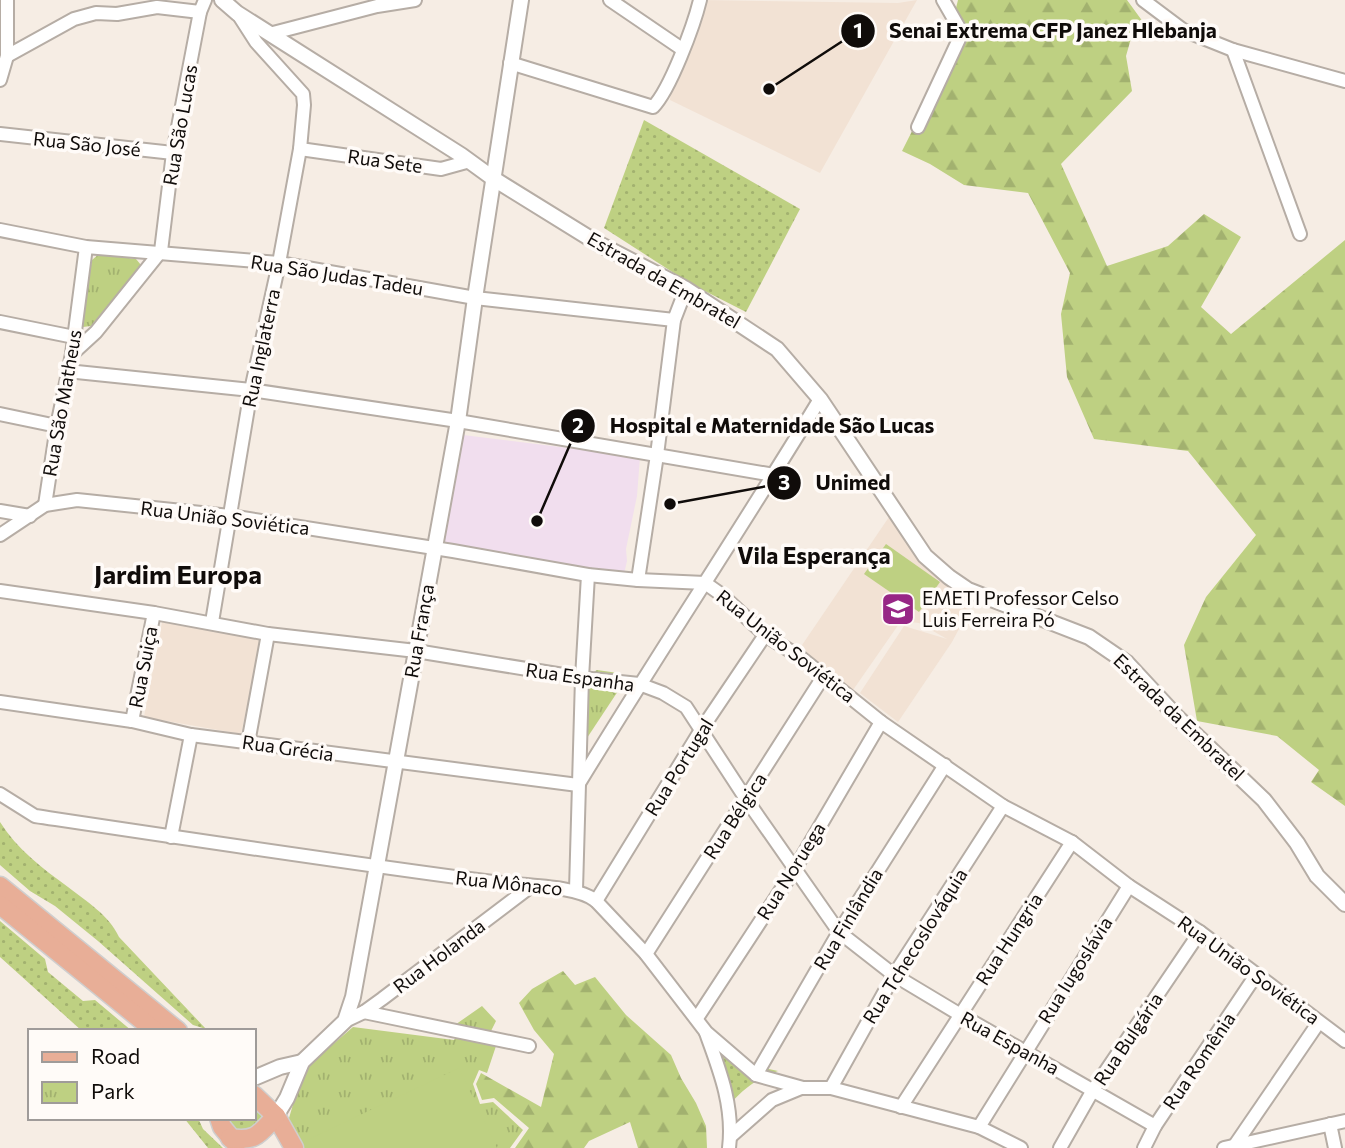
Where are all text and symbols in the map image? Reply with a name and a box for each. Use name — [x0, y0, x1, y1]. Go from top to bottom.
callout: Senai Extrema CFP Janez Hlebanja — [841, 10, 1231, 52]
text: 1 — [853, 17, 863, 42]
text: Senai Extrema CFP Janez Hlebanja — [889, 17, 1217, 42]
street label: Rua São Lucas — [158, 63, 201, 187]
street label: Rua São José — [32, 126, 142, 161]
street label: Rua Sete — [346, 144, 424, 177]
street label: Estrada da Embratel — [584, 226, 745, 333]
street label: Rua São Judas Tadeu — [249, 250, 425, 299]
street label: Rua Inglaterra — [237, 286, 284, 409]
street label: Rua São Matheus — [37, 328, 86, 478]
callout: Hospital e Maternidade São Lucas — [561, 405, 948, 447]
text: 2 — [572, 412, 584, 437]
text: Hospital e Maternidade São Lucas — [610, 412, 934, 437]
callout: Unimed — [766, 462, 904, 504]
text: 3 — [778, 469, 790, 494]
text: Unimed — [816, 469, 890, 494]
street label: Rua União Soviética — [139, 496, 311, 539]
district label: Vila Esperança — [737, 541, 891, 569]
district label: Jardim Europa — [94, 558, 262, 589]
street label: Rua França — [399, 582, 438, 680]
street label: Rua União Soviética — [712, 584, 860, 707]
place label: EMETI Professor Celso Luis Ferreira Pó — [922, 586, 1119, 631]
school or university icon: EMETI Professor Celso Luis Ferreira Pó — [879, 590, 917, 628]
street label: Rua Suiça — [123, 624, 162, 710]
street label: Estrada da Embratel — [1109, 648, 1250, 785]
street label: Rua Espanha — [524, 657, 636, 696]
street label: Rua Portugal — [639, 714, 718, 820]
street label: Rua Grécia — [241, 730, 335, 765]
street label: Rua Bélgica — [698, 768, 771, 863]
street label: Rua Noruega — [751, 818, 830, 924]
street label: Rua Finlândia — [808, 864, 887, 974]
street label: Rua Tchecoslováquia — [857, 864, 972, 1028]
street label: Rua Mônaco — [454, 865, 564, 900]
street label: Rua Hungria — [970, 888, 1047, 989]
street label: Rua União Soviética — [1174, 910, 1325, 1029]
street label: Rua Iugoslávia — [1033, 912, 1117, 1027]
street label: Rua Holanda — [388, 914, 489, 998]
street label: Rua Bulgária — [1088, 988, 1167, 1089]
street label: Rua Espanha — [957, 1006, 1064, 1079]
street label: Rua Romênia — [1158, 1008, 1240, 1114]
legend — [28, 1029, 256, 1120]
text: Road — [91, 1043, 140, 1068]
text: Park — [91, 1078, 135, 1103]

